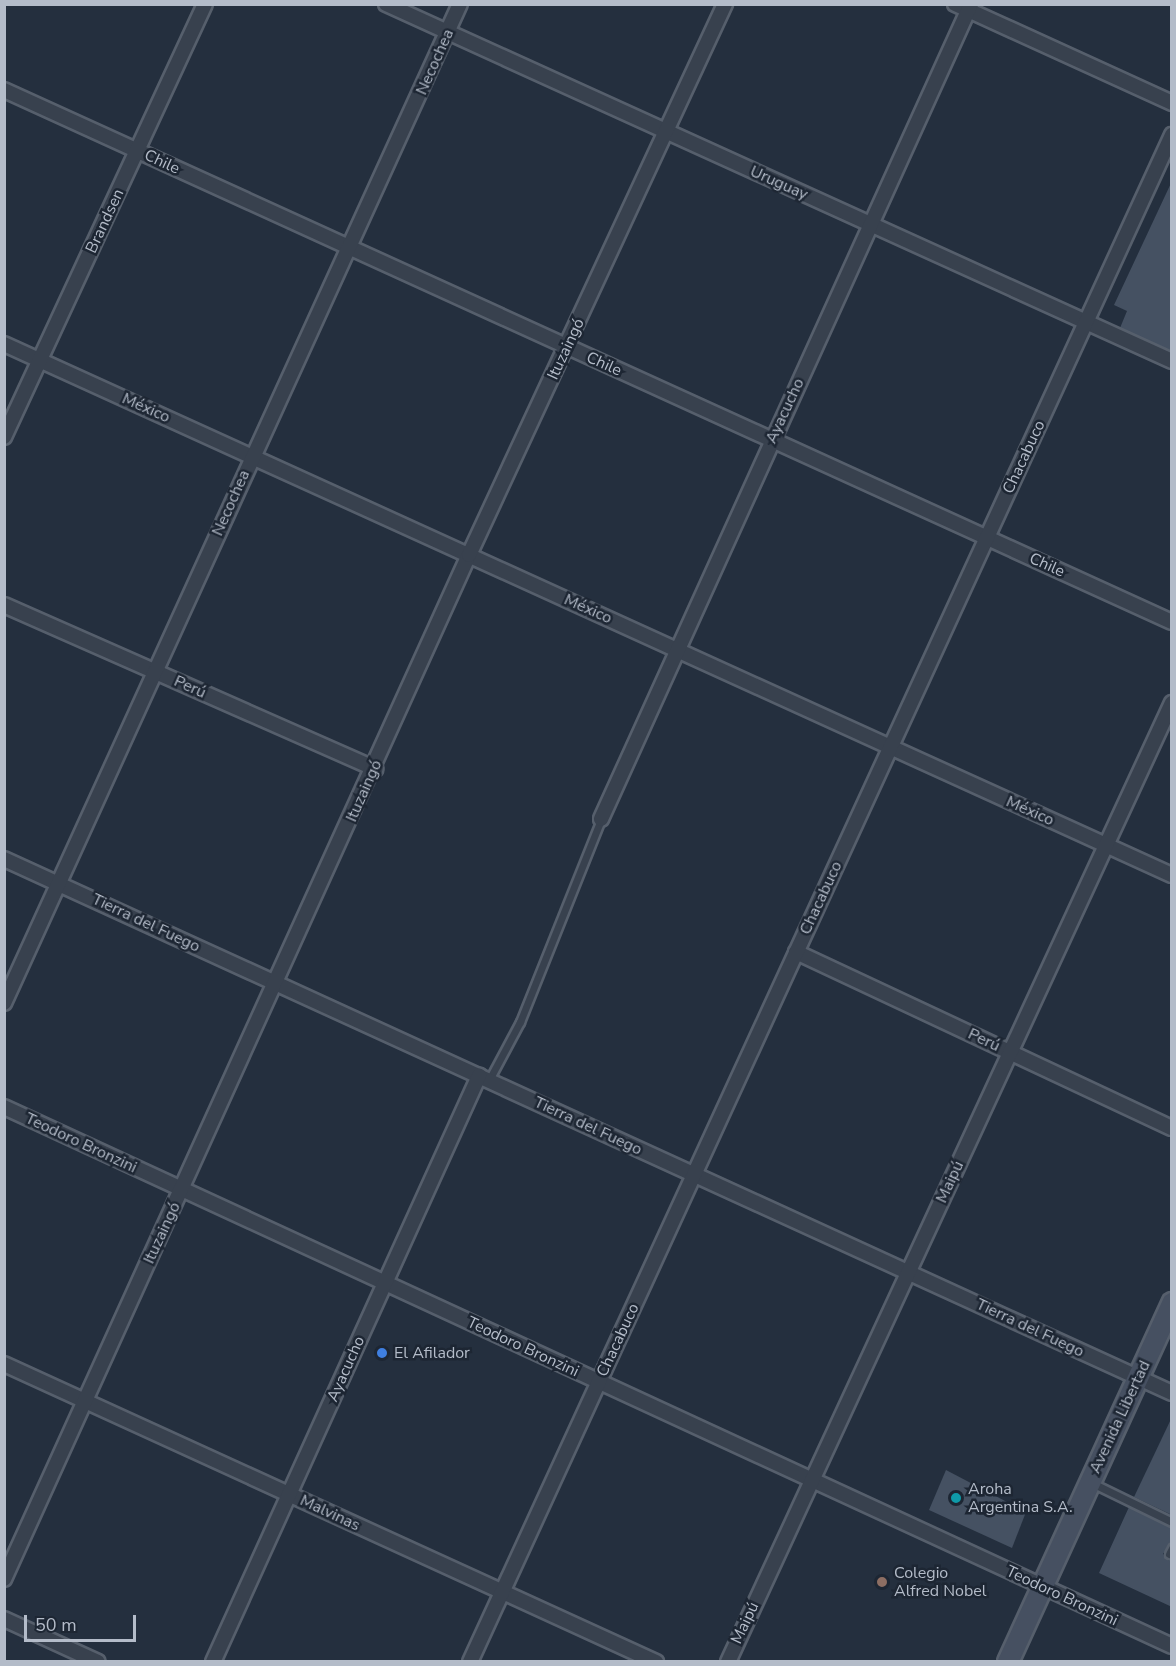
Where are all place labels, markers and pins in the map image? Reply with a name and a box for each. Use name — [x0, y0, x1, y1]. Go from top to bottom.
place label: El Afilador — [394, 1343, 470, 1363]
marker: El Afilador — [375, 1346, 389, 1360]
place label: Aroha Argentina S.A. — [968, 1479, 1073, 1517]
marker: Aroha Argentina S.A. — [949, 1491, 963, 1505]
place label: Colegio Alfred Nobel — [894, 1563, 986, 1601]
marker: Colegio Alfred Nobel — [875, 1575, 889, 1589]

